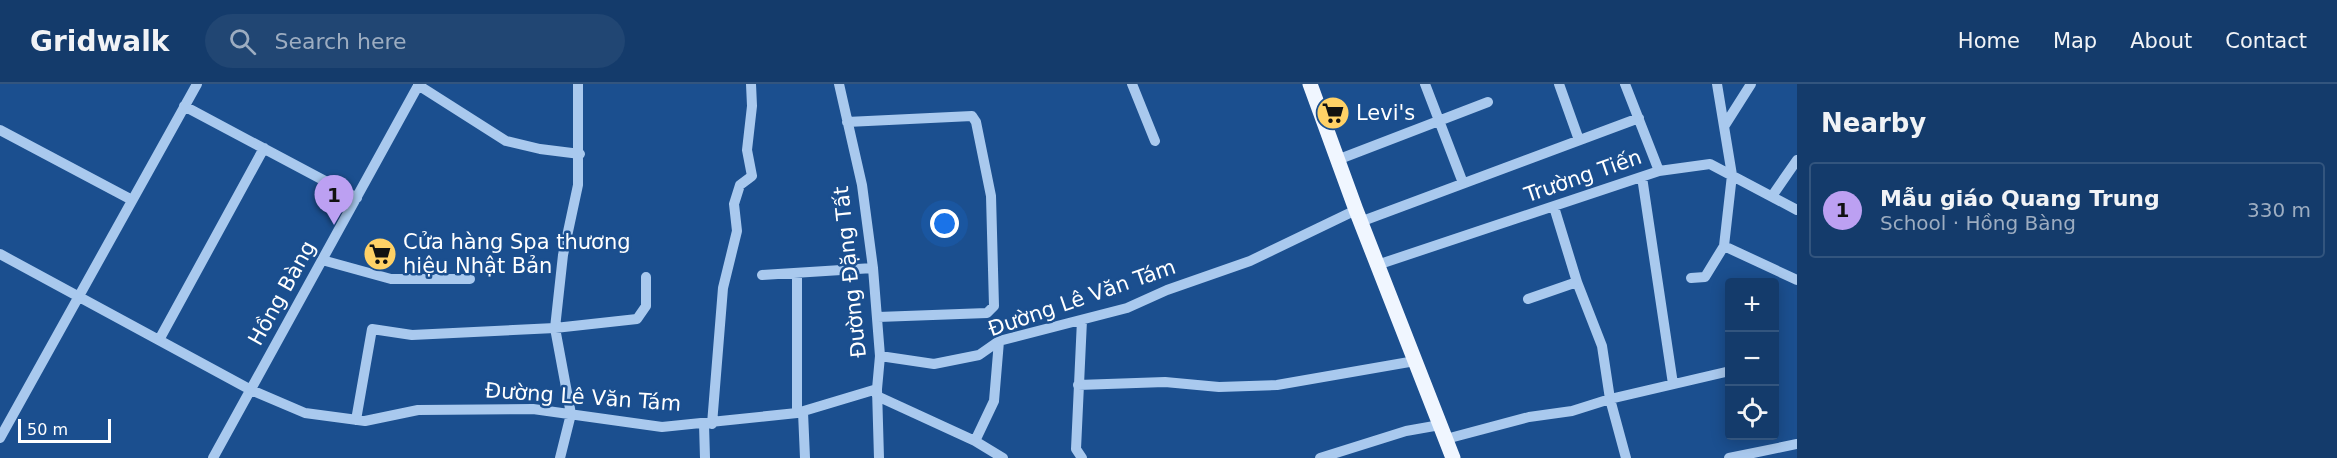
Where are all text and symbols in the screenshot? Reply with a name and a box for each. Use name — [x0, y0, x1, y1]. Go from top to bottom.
search box — [205, 14, 625, 68]
text: Gridwalk — [30, 25, 169, 58]
icon: search — [226, 25, 259, 58]
text: Search here — [274, 29, 407, 54]
text: Home — [1958, 29, 2020, 53]
text: Map — [2053, 29, 2097, 53]
text: About — [2130, 29, 2192, 53]
text: Contact — [2225, 29, 2307, 53]
supermarket icon: Levi's — [1315, 95, 1351, 131]
place label: Levi's — [1356, 101, 1415, 125]
text: Nearby — [1821, 108, 1926, 138]
street label: Trường Tiến — [1520, 145, 1645, 208]
pin: 1 — [314, 176, 354, 225]
street label: Đường Đặng Tất — [829, 185, 871, 359]
text: Mẫu giáo Quang Trung — [1880, 186, 2160, 211]
text: 1 — [1836, 198, 1849, 222]
text: 330 m — [2247, 198, 2311, 222]
your location — [930, 209, 959, 238]
text: School · Hồng Bàng — [1880, 211, 2076, 235]
place label: Cửa hàng Spa thương hiệu Nhật Bản — [403, 230, 631, 278]
supermarket icon: Cửa hàng Spa thương hiệu Nhật Bản — [362, 236, 398, 272]
street label: Hồng Bàng — [243, 237, 321, 349]
street label: Đường Lê Văn Tám — [985, 255, 1179, 341]
map controls — [1725, 278, 1779, 440]
button: + — [1725, 278, 1779, 332]
button: − — [1725, 332, 1779, 386]
street label: Đường Lê Văn Tám — [484, 378, 682, 416]
button: locate — [1725, 386, 1779, 440]
scale bar — [18, 416, 111, 444]
text: 50 m — [27, 420, 68, 439]

